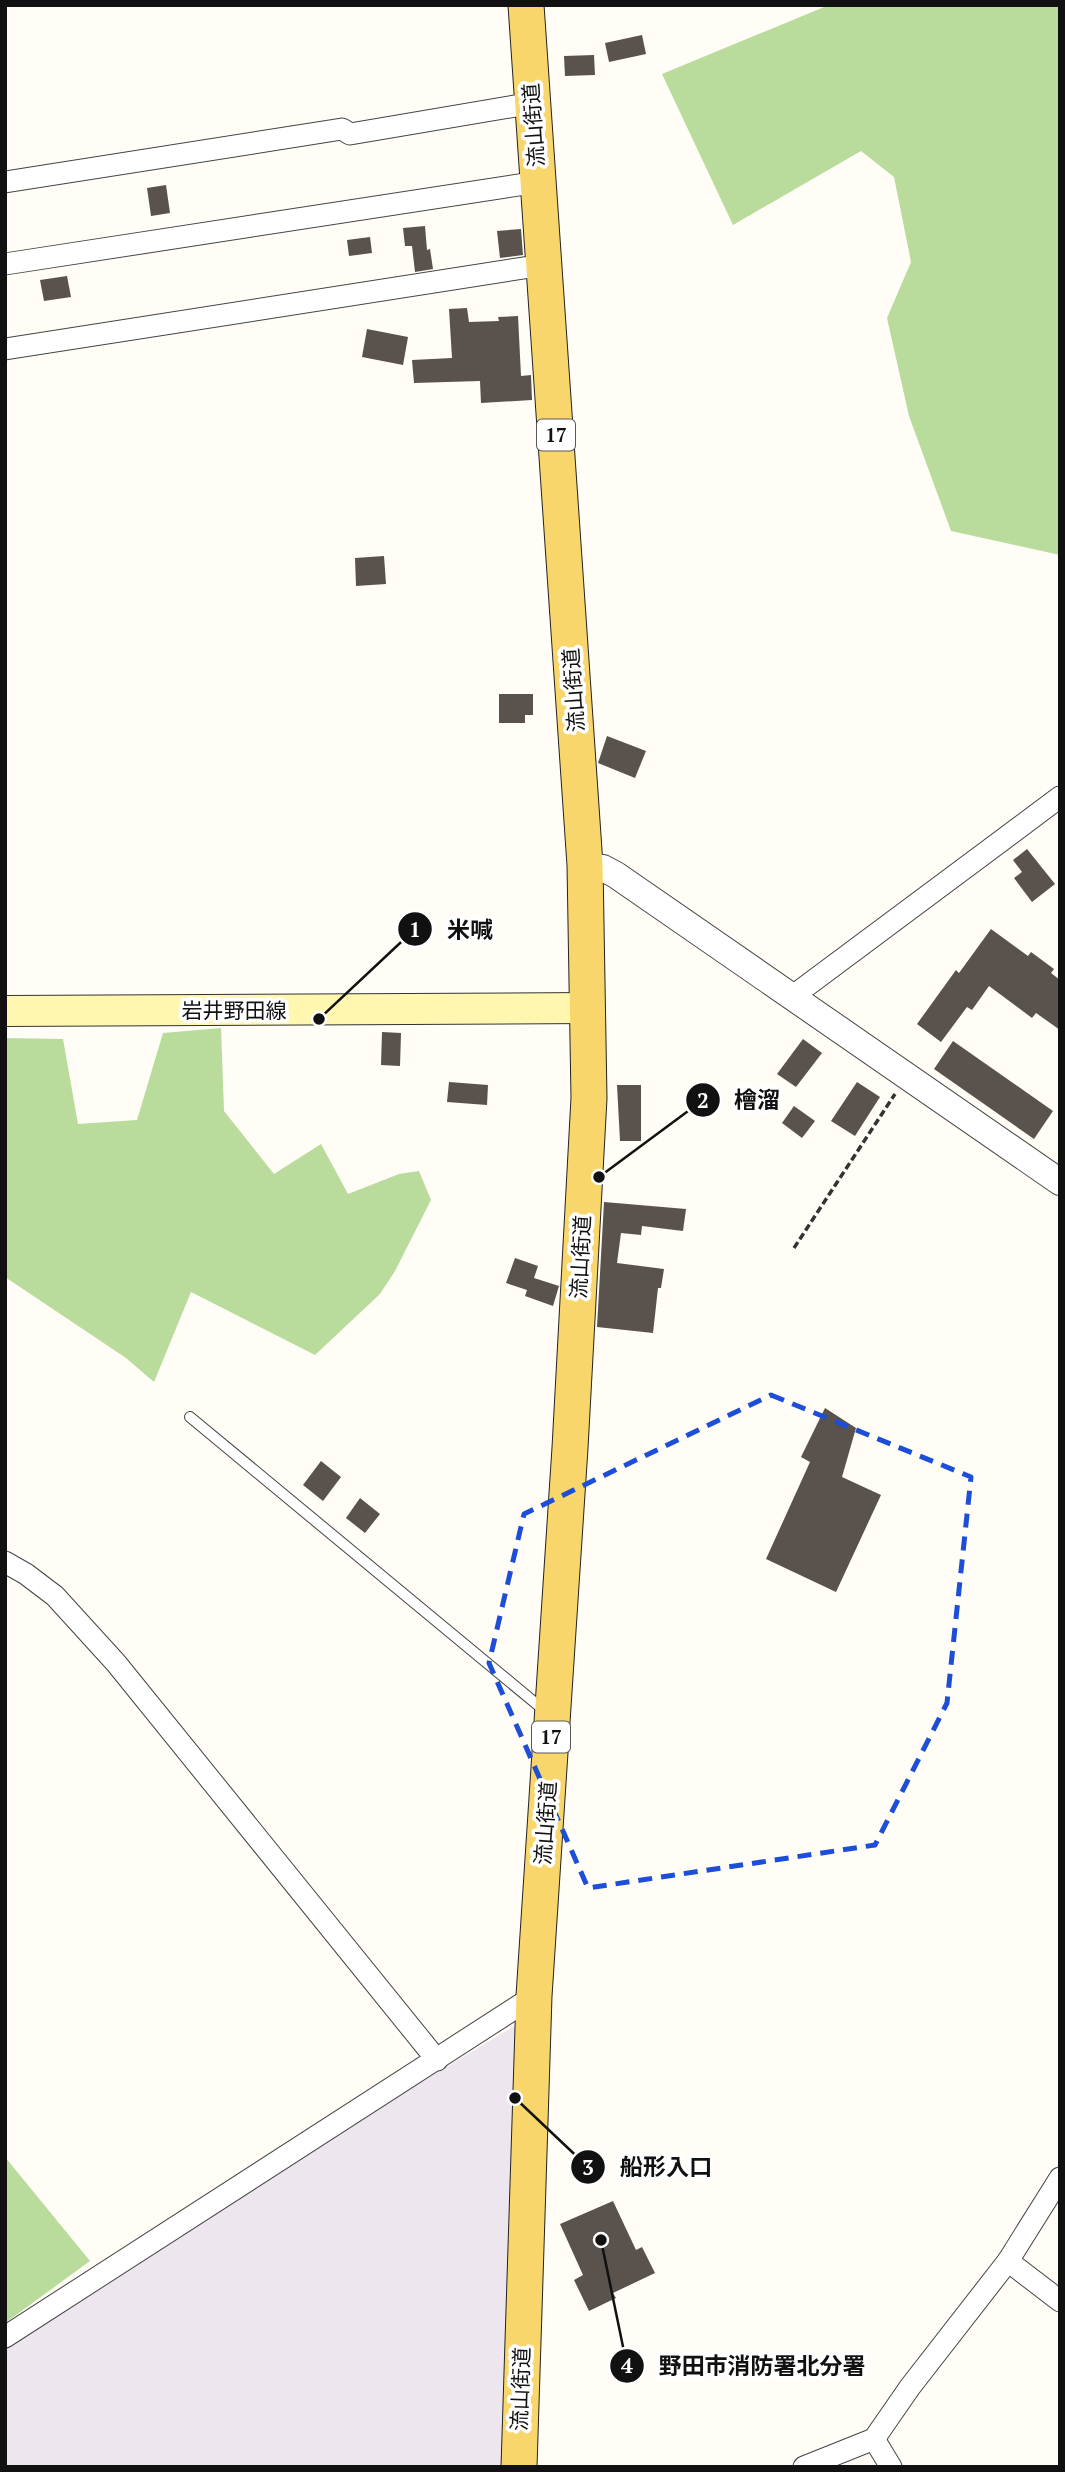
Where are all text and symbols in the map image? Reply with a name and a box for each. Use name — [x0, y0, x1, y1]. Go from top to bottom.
street label: 流山街道 — [516, 82, 550, 168]
road number: 17 — [537, 420, 575, 450]
street label: 流山街道 — [556, 647, 590, 733]
callout: 米喊 — [398, 907, 507, 951]
text: 米喊 — [447, 914, 493, 945]
text: 1 — [409, 915, 421, 943]
street label: 岩井野田線 — [182, 996, 287, 1024]
callout: 檜溜 — [685, 1078, 794, 1122]
text: 檜溜 — [734, 1084, 780, 1115]
text: 2 — [697, 1086, 709, 1114]
street label: 流山街道 — [564, 1214, 596, 1300]
road number: 17 — [532, 1722, 570, 1752]
street label: 流山街道 — [528, 1780, 562, 1866]
callout: 船形入口 — [571, 2145, 726, 2189]
text: 船形入口 — [620, 2151, 712, 2182]
text: 3 — [582, 2153, 594, 2181]
callout: 野田市消防署北分署 — [610, 2344, 880, 2388]
street label: 流山街道 — [505, 2347, 535, 2431]
text: 野田市消防署北分署 — [659, 2350, 866, 2381]
text: 4 — [621, 2351, 633, 2379]

